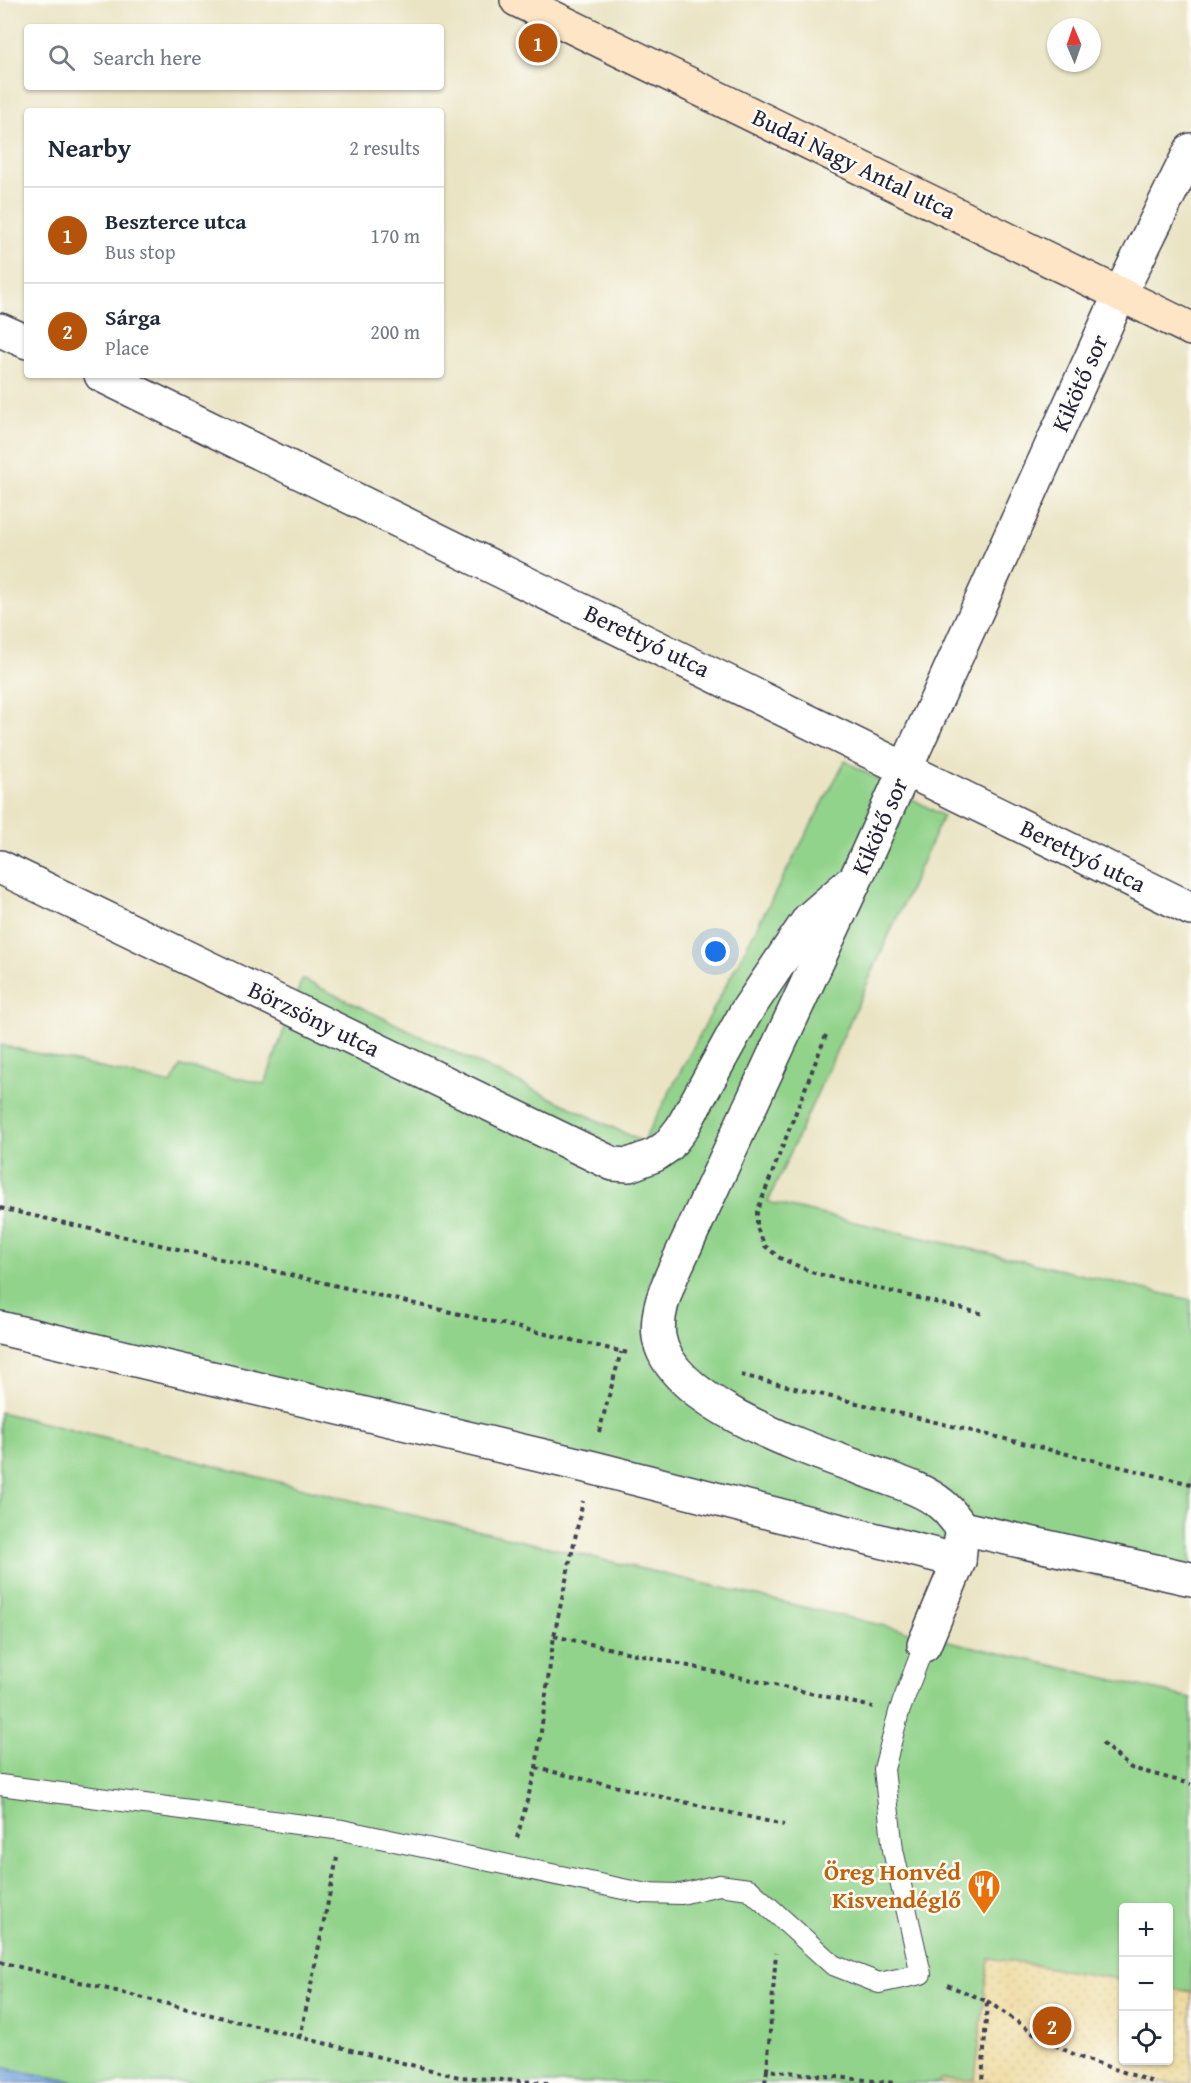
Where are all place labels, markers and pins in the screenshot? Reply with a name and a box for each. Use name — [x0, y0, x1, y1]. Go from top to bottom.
pin: 1 — [518, 20, 558, 66]
place label: Öreg Honvéd Kisvendéglő — [824, 1854, 961, 1917]
restaurant icon: Öreg Honvéd Kisvendéglő — [966, 1868, 1002, 1915]
pin: 2 — [1032, 2004, 1072, 2048]

